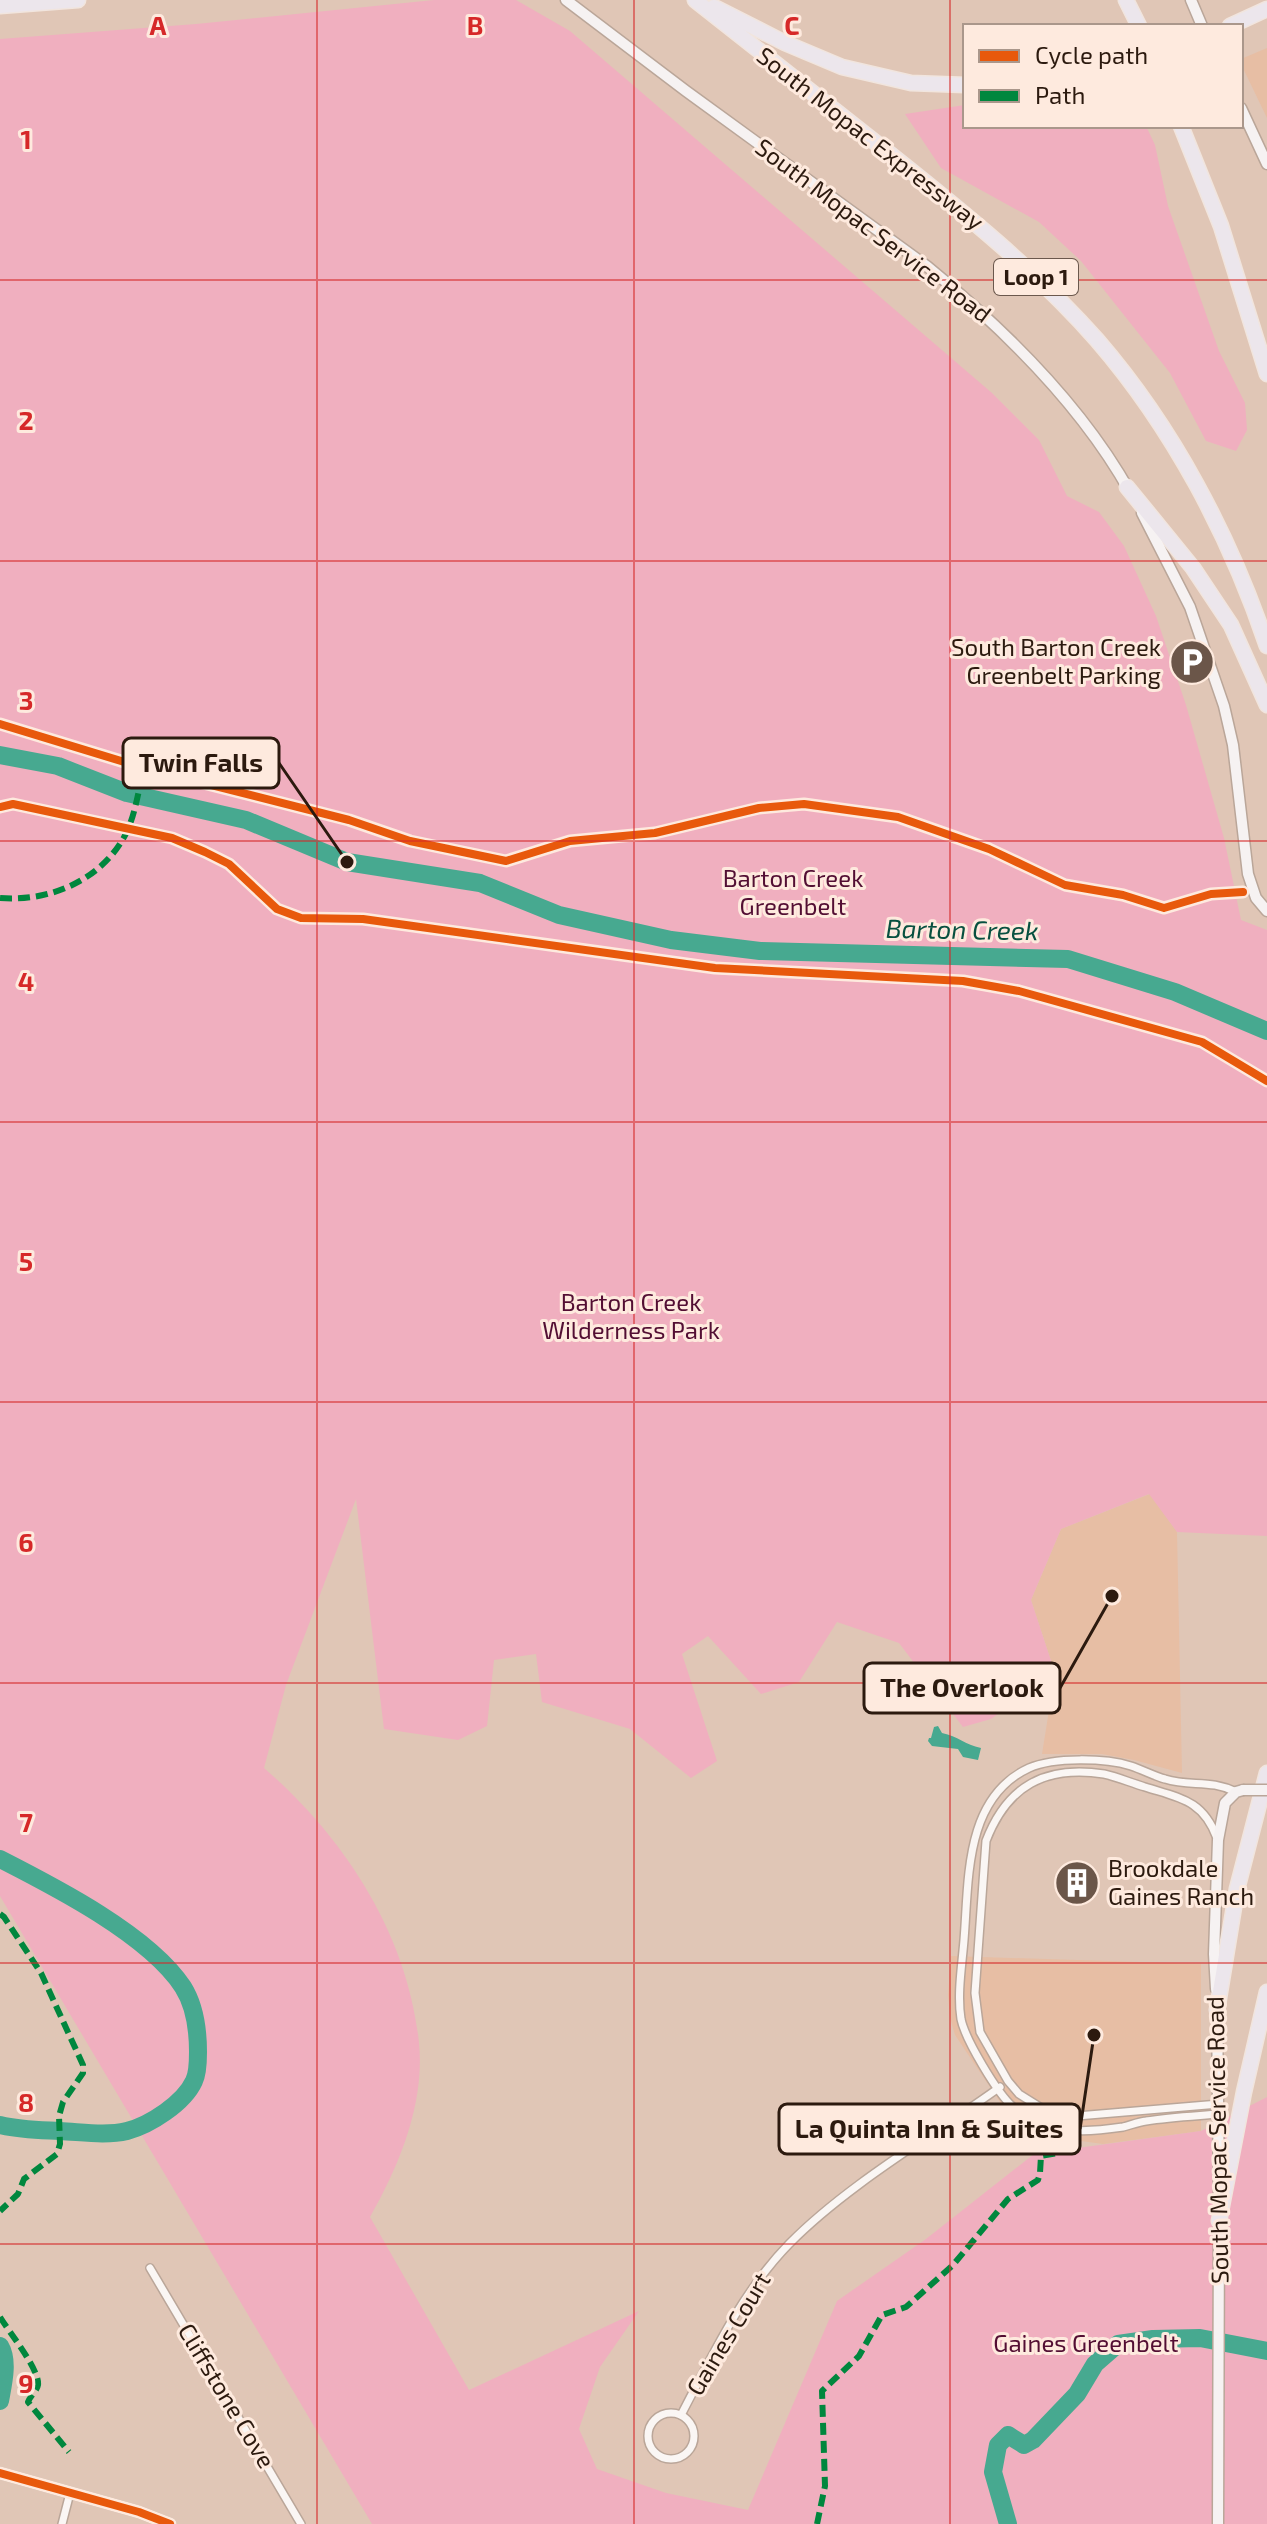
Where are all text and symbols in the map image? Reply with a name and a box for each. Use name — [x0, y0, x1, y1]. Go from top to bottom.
text: A — [150, 9, 167, 40]
text: B — [467, 9, 483, 40]
text: C — [784, 9, 800, 40]
legend — [963, 24, 1243, 128]
street label: South Mopac Expressway — [752, 40, 991, 236]
text: Cycle path — [1035, 40, 1148, 69]
text: Path — [1035, 80, 1085, 109]
text: 1 — [20, 123, 32, 154]
street label: South Mopac Service Road — [750, 132, 998, 328]
road number: Loop 1 — [994, 259, 1078, 295]
text: 2 — [18, 404, 34, 435]
place label: South Barton Creek Greenbelt Parking — [951, 632, 1161, 689]
parking icon: South Barton Creek Greenbelt Parking — [1168, 638, 1216, 686]
text: 3 — [19, 684, 33, 715]
callout: Twin Falls — [123, 738, 279, 788]
text: Twin Falls — [139, 746, 263, 777]
park label: Barton Creek Greenbelt — [723, 863, 863, 920]
water label: Barton Creek — [885, 912, 1039, 945]
text: 4 — [18, 965, 34, 996]
text: 5 — [19, 1245, 33, 1276]
park label: Barton Creek Wilderness Park — [542, 1287, 720, 1344]
text: 6 — [18, 1526, 34, 1557]
callout: The Overlook — [864, 1663, 1060, 1713]
text: The Overlook — [880, 1671, 1044, 1702]
text: 7 — [19, 1806, 33, 1837]
place label: Brookdale Gaines Ranch — [1108, 1853, 1254, 1910]
building icon: Brookdale Gaines Ranch — [1053, 1859, 1101, 1907]
street label: South Mopac Service Road — [1199, 1996, 1234, 2284]
text: 8 — [18, 2086, 34, 2117]
callout: La Quinta Inn & Suites — [779, 2104, 1080, 2154]
text: La Quinta Inn & Suites — [795, 2112, 1063, 2144]
street label: Gaines Court — [680, 2266, 776, 2400]
street label: Cliffstone Cove — [173, 2318, 282, 2473]
park label: Gaines Greenbelt — [993, 2328, 1179, 2357]
text: 9 — [18, 2367, 34, 2398]

